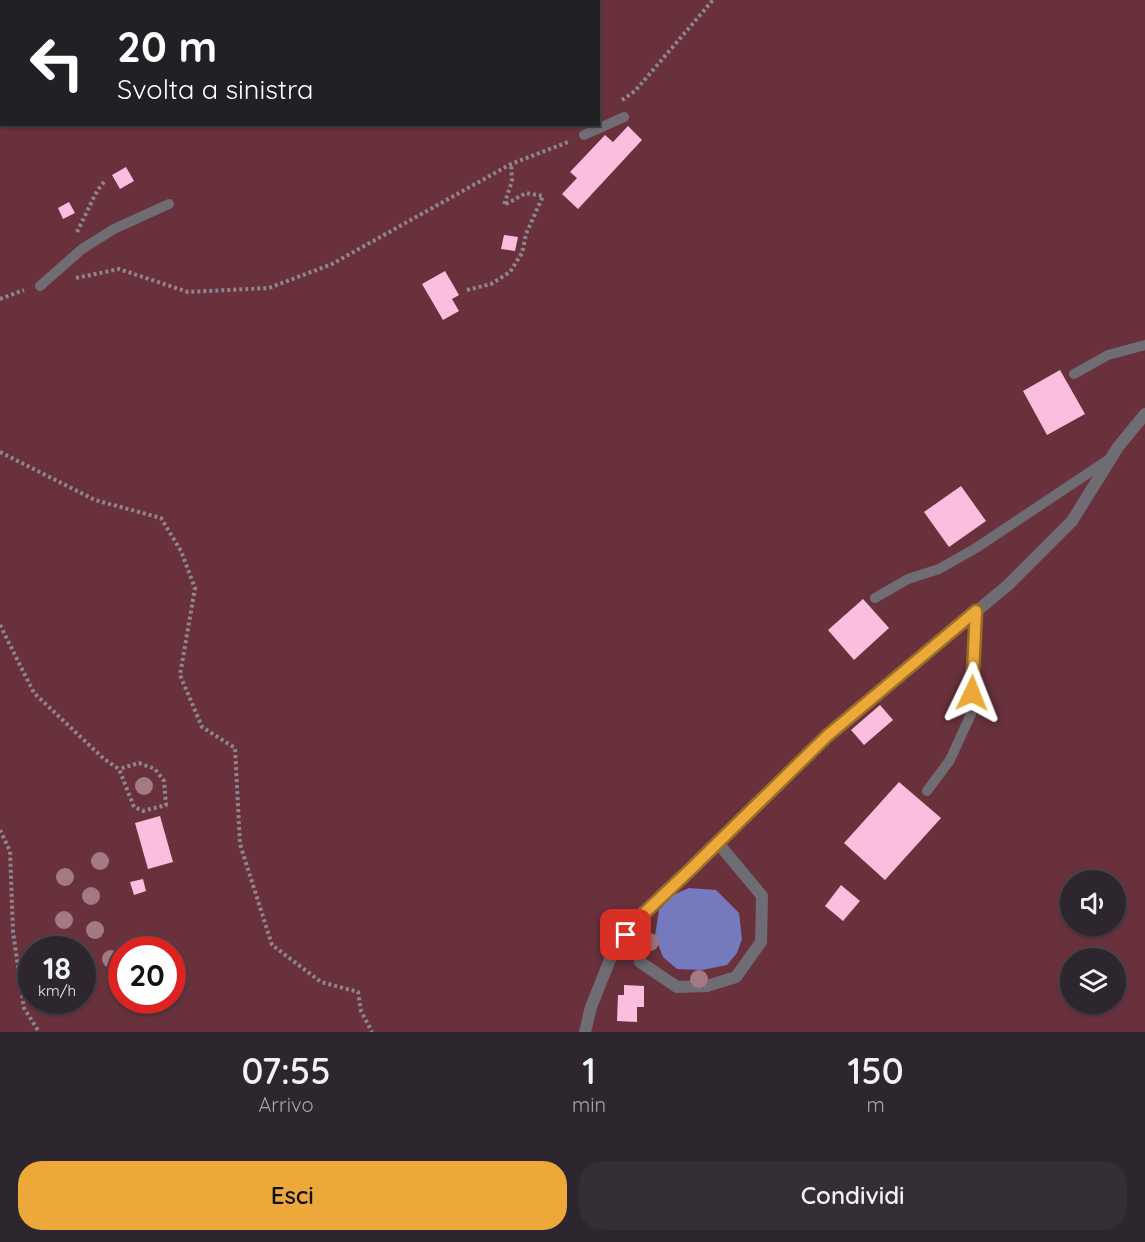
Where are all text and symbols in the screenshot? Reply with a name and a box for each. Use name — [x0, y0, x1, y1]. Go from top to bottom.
text: 20 m — [117, 20, 217, 73]
icon: left — [18, 24, 96, 102]
text: Svolta a sinistra — [117, 72, 313, 106]
position arrow — [940, 661, 1004, 725]
map controls — [1060, 870, 1126, 1014]
button: sound — [1060, 870, 1126, 936]
pin — [600, 909, 651, 960]
icon: arrive — [609, 918, 642, 951]
speed limit sign: 20 — [108, 936, 186, 1014]
button: layers — [1060, 948, 1126, 1014]
text: 18 — [43, 949, 71, 987]
text: km/h — [38, 981, 76, 1000]
text: 07:55 — [241, 1048, 331, 1093]
text: 1 — [582, 1048, 596, 1093]
text: 150 — [848, 1048, 904, 1093]
text: Arrivo — [258, 1092, 314, 1117]
text: min — [572, 1092, 606, 1117]
text: m — [866, 1092, 885, 1117]
button: Esci — [18, 1161, 567, 1230]
button: Condividi — [579, 1161, 1127, 1230]

